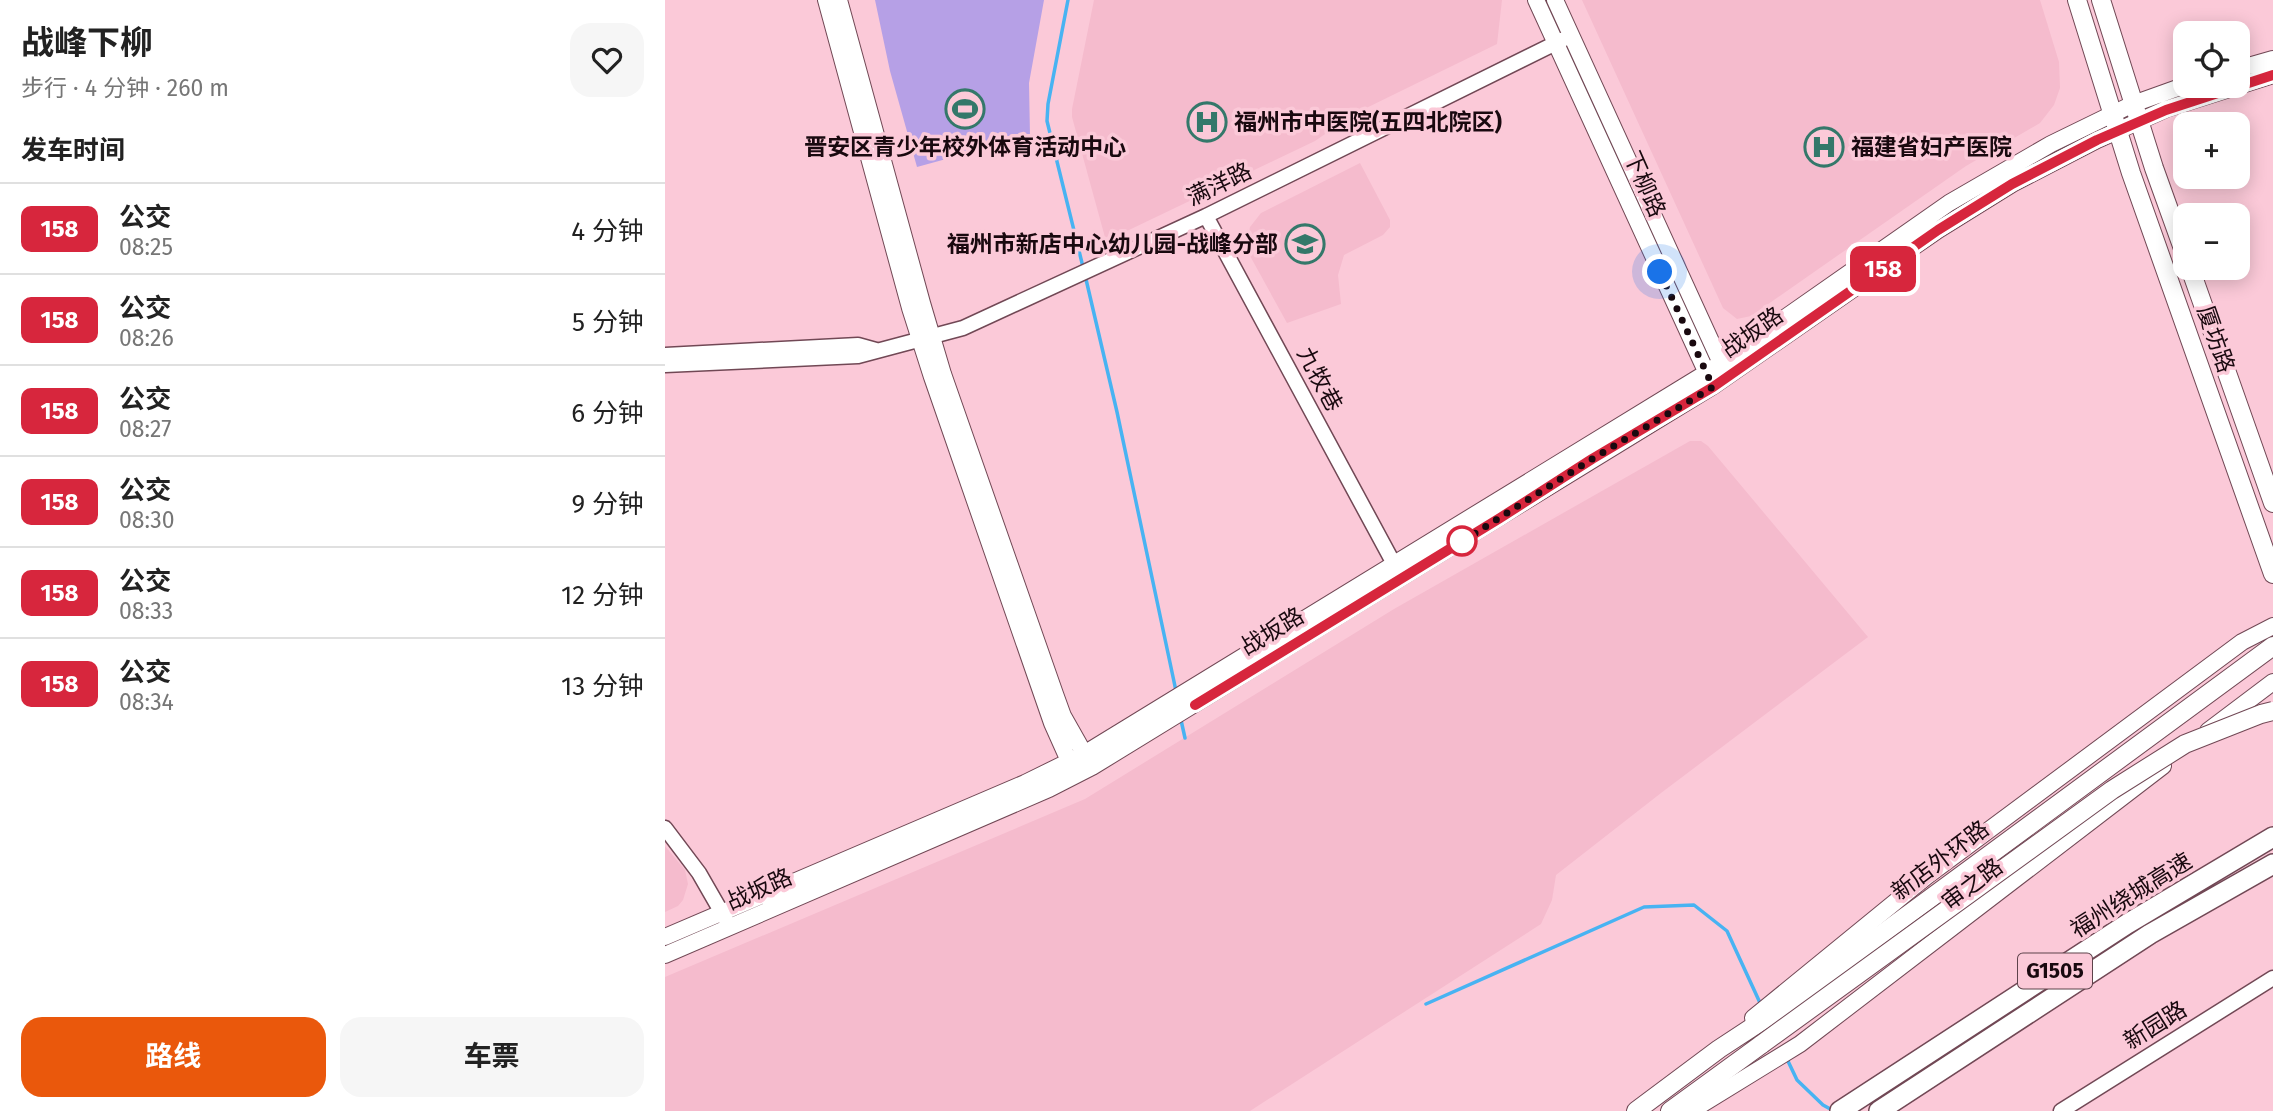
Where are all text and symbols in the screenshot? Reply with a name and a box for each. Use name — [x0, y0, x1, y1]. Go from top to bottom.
map controls — [2173, 21, 2250, 280]
button: locate — [2173, 21, 2250, 98]
text: 战峰下柳 — [21, 23, 153, 63]
button: heart — [570, 23, 644, 97]
text: 步行 · 4 分钟 · 260 m — [21, 74, 229, 102]
sports icon: 晋安区青少年校外体育活动中心 — [944, 88, 986, 130]
hospital icon: 福州市中医院(五四北院区) — [1186, 101, 1228, 143]
place label: 福州市中医院(五四北院区) — [1234, 108, 1502, 136]
button: + — [2173, 112, 2250, 189]
hospital icon: 福建省妇产医院 — [1803, 126, 1845, 168]
place label: 晋安区青少年校外体育活动中心 — [804, 133, 1126, 161]
place label: 福建省妇产医院 — [1851, 133, 2012, 161]
text: 发车时间 — [21, 135, 125, 166]
street label: 下柳路 — [1618, 147, 1672, 221]
street label: 满洋路 — [1182, 156, 1256, 212]
text: 公交 — [119, 202, 171, 233]
button: − — [2173, 203, 2250, 280]
text: 158 — [41, 215, 78, 243]
text: 4 分钟 — [571, 216, 644, 247]
school or university icon: 福州市新店中心幼儿园-战峰分部 — [1284, 223, 1326, 265]
place label: 福州市新店中心幼儿园-战峰分部 — [947, 230, 1278, 258]
text: 08:25 — [119, 233, 173, 261]
line badge: 158 — [1843, 246, 1923, 292]
your location — [1642, 254, 1677, 289]
text: 158 — [1864, 255, 1902, 283]
text: 公交 — [119, 293, 171, 324]
street label: 战坂路 — [1716, 301, 1788, 363]
street label: 厦坊路 — [2192, 302, 2240, 376]
text: 158 — [41, 306, 78, 334]
text: 5 分钟 — [572, 307, 644, 338]
text: 08:26 — [119, 324, 174, 352]
street label: 九牧巷 — [1291, 342, 1349, 416]
text: 公交 — [119, 384, 171, 415]
text: 158 — [41, 397, 78, 425]
text: 6 分钟 — [571, 398, 644, 429]
text: 08:27 — [119, 415, 171, 443]
text: 公交 — [119, 475, 171, 506]
text: 158 — [41, 488, 78, 516]
text: 9 分钟 — [571, 489, 644, 520]
text: 08:30 — [119, 506, 175, 534]
unlabelled marker — [1447, 526, 1477, 556]
text: 公交 — [119, 566, 171, 597]
text: 158 — [41, 579, 78, 607]
text: 12 分钟 — [561, 580, 644, 611]
text: 08:33 — [119, 597, 173, 625]
street label: 战坂路 — [1235, 601, 1309, 661]
text: 公交 — [119, 657, 171, 688]
text: 158 — [41, 670, 78, 698]
text: 13 分钟 — [561, 671, 644, 702]
text: 08:34 — [119, 688, 174, 716]
street label: 新店外环路 — [1886, 814, 1994, 906]
street label: 福州绕城高速 — [2065, 847, 2197, 943]
street label: 审之路 — [1936, 852, 2008, 916]
street label: 战坂路 — [722, 862, 796, 916]
road number: G1505 — [2018, 954, 2092, 988]
street label: 新园路 — [2118, 995, 2192, 1055]
button: 路线 — [21, 1017, 326, 1097]
button: 车票 — [340, 1017, 644, 1097]

